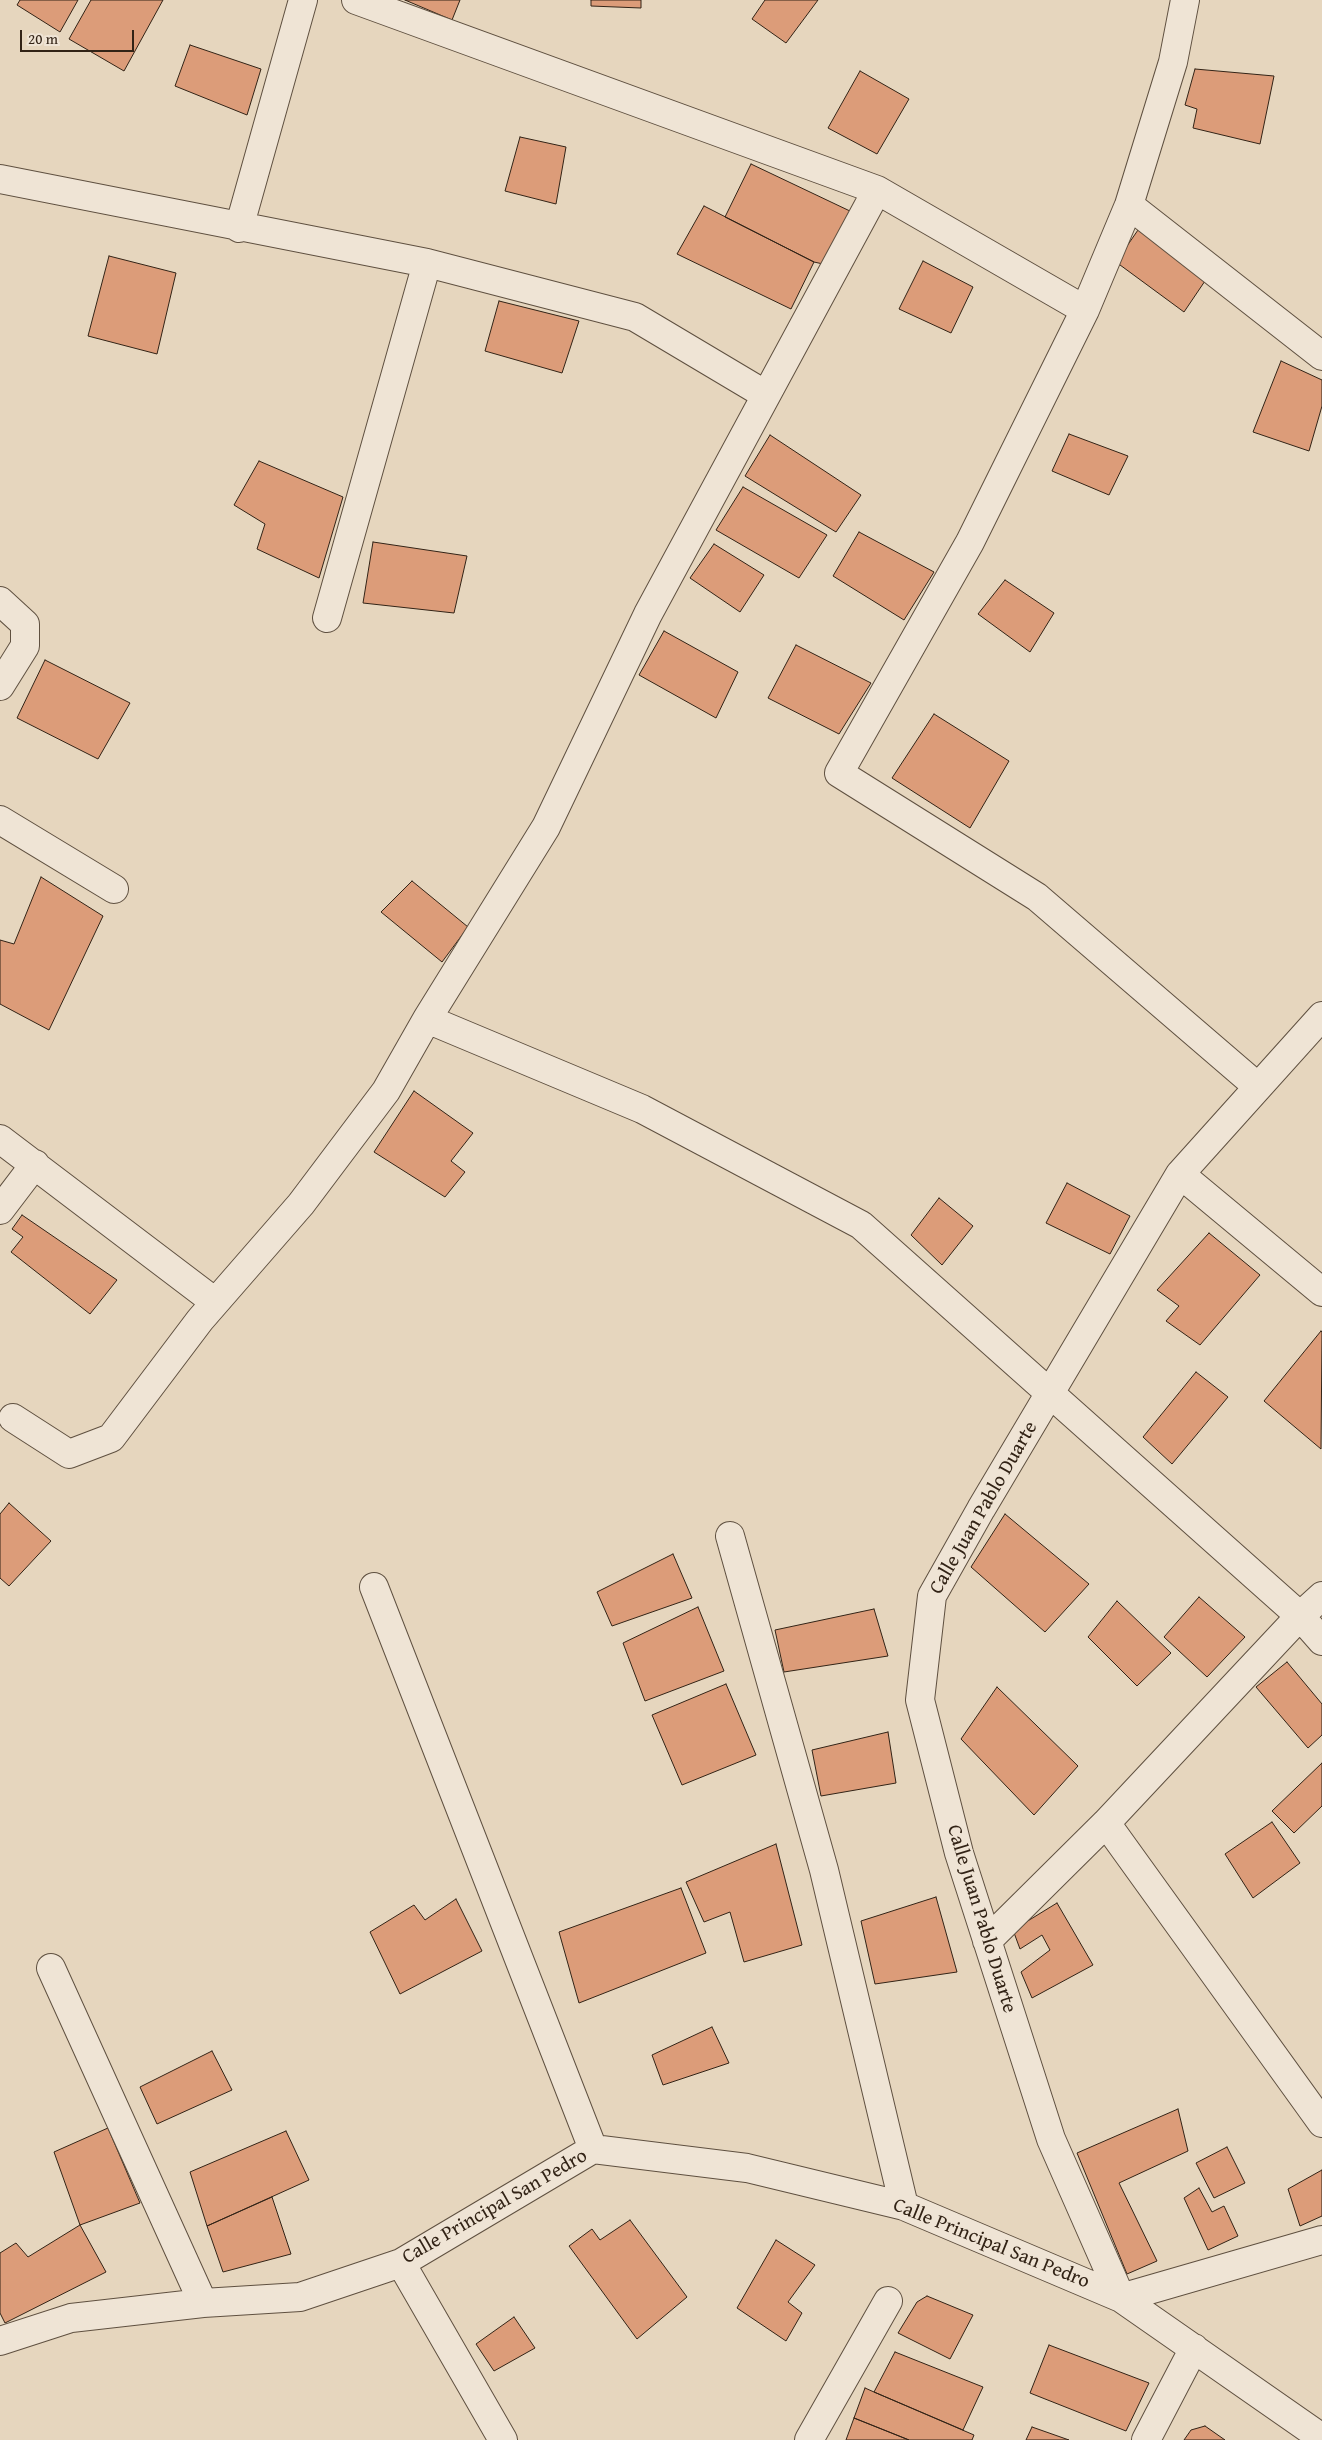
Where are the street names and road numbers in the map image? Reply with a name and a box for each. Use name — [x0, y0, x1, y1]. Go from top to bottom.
street label: Calle Juan Pablo Duarte — [925, 1417, 1043, 1599]
street label: Calle Juan Pablo Duarte — [941, 1822, 1021, 2016]
street label: Calle Principal San Pedro — [398, 2144, 592, 2270]
street label: Calle Principal San Pedro — [889, 2194, 1093, 2294]

